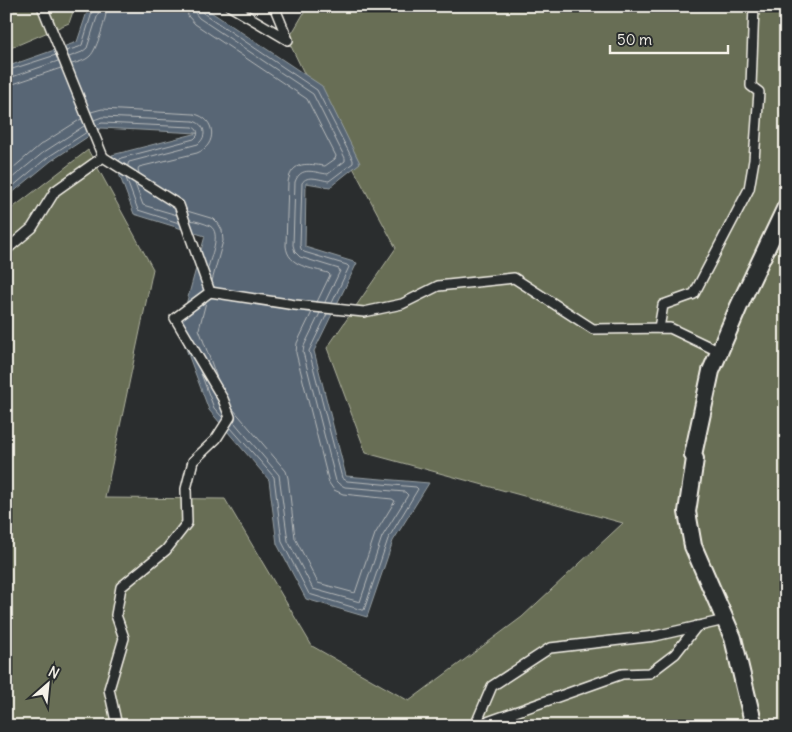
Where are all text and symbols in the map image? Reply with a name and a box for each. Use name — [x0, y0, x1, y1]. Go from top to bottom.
scale bar — [610, 22, 727, 54]
text: 50 m — [617, 30, 652, 49]
north arrow — [22, 660, 72, 710]
text: N — [46, 662, 62, 683]

